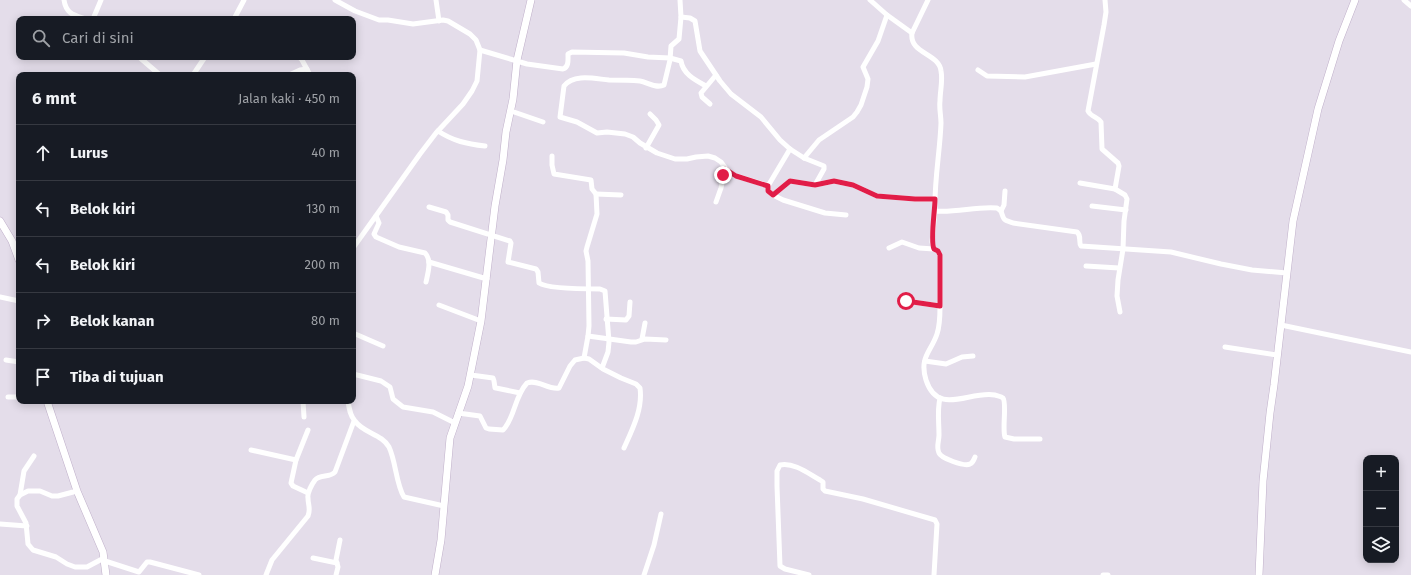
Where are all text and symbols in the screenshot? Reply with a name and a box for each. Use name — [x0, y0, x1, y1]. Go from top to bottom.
search box — [16, 16, 356, 60]
icon: search — [30, 27, 52, 49]
text: Cari di sini — [62, 29, 134, 47]
text: 6 mnt — [32, 88, 76, 109]
text: Jalan kaki · 450 m — [238, 91, 340, 106]
icon: ahead — [32, 142, 54, 164]
text: Lurus — [70, 144, 108, 162]
text: 40 m — [311, 145, 340, 160]
route end — [714, 166, 732, 184]
icon: left — [32, 198, 54, 220]
text: Belok kiri — [70, 200, 135, 218]
text: 130 m — [306, 201, 340, 216]
icon: left — [32, 254, 54, 276]
text: Belok kiri — [70, 256, 135, 274]
text: 200 m — [304, 257, 340, 272]
route start — [897, 292, 915, 310]
icon: right — [32, 310, 54, 332]
text: Belok kanan — [70, 312, 154, 330]
text: 80 m — [311, 313, 340, 328]
icon: arrive — [32, 366, 54, 388]
text: Tiba di tujuan — [70, 368, 164, 386]
map controls — [1363, 455, 1399, 563]
button: + — [1363, 455, 1399, 491]
button: − — [1363, 491, 1399, 527]
button: layers — [1363, 527, 1399, 563]

